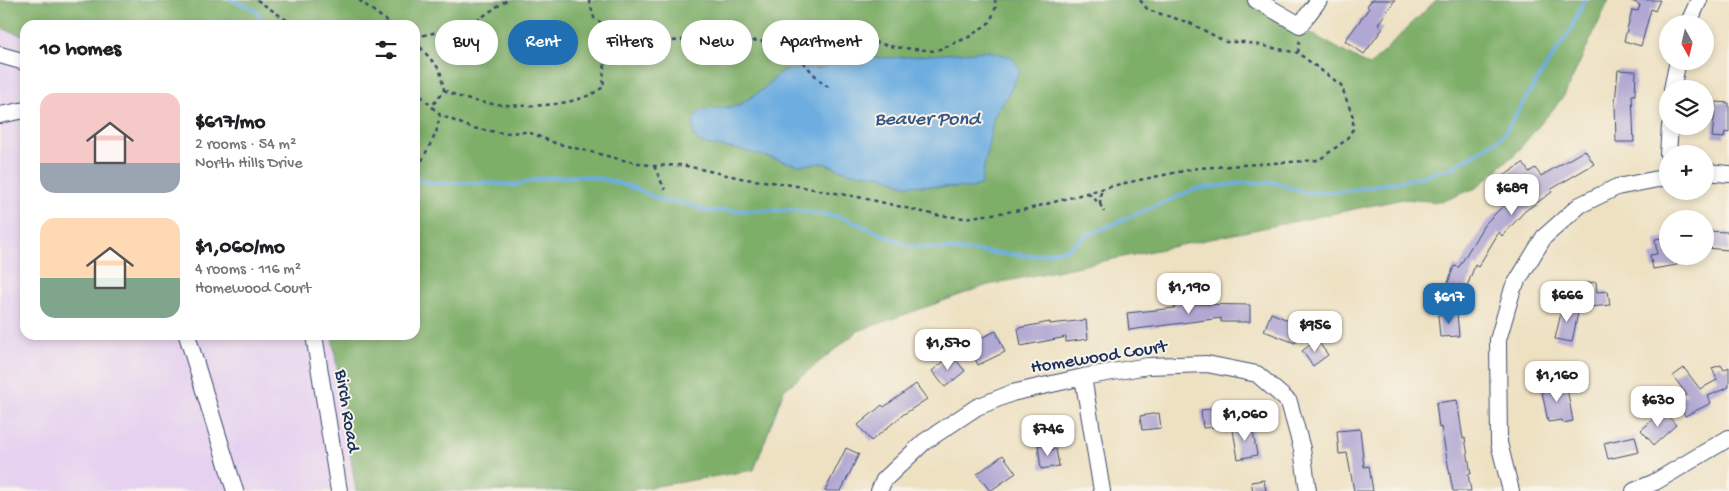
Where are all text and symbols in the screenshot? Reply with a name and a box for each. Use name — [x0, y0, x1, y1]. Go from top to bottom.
north arrow — [1659, 15, 1714, 70]
map controls — [1659, 15, 1714, 265]
chip: Buy — [435, 20, 498, 65]
chip: Rent — [508, 20, 578, 65]
chip: Filters — [588, 20, 671, 65]
chip: New — [681, 20, 752, 65]
chip: Apartment — [762, 20, 879, 65]
icon: filters — [372, 36, 400, 64]
text: 10 homes — [40, 38, 121, 63]
button: layers — [1659, 80, 1714, 135]
water label: Beaver Pond — [874, 109, 982, 132]
text: $617/mo — [195, 111, 265, 136]
icon: home — [80, 113, 140, 173]
text: 2 rooms · 54 m² — [195, 136, 296, 155]
button: + — [1659, 145, 1714, 200]
text: North Hills Drive — [195, 155, 303, 174]
pin: $689 — [1482, 174, 1542, 216]
text: $689 — [1496, 180, 1528, 199]
button: − — [1659, 210, 1714, 265]
text: $1,060/mo — [195, 236, 285, 261]
icon: home — [80, 238, 140, 298]
text: 4 rooms · 116 m² — [195, 261, 301, 280]
pin: $1,190 — [1148, 272, 1230, 315]
text: $1,190 — [1168, 279, 1210, 298]
text: Homewood Court — [195, 280, 311, 299]
pin: $666 — [1537, 280, 1597, 323]
pin: $617 — [1419, 282, 1479, 325]
text: $666 — [1551, 287, 1583, 306]
text: $617 — [1434, 289, 1464, 308]
pin: $956 — [1285, 310, 1345, 353]
text: $956 — [1299, 317, 1331, 336]
pin: $1,570 — [907, 328, 989, 371]
text: $1,570 — [926, 335, 970, 354]
street label: Homewood Court — [1029, 336, 1171, 380]
pin: $1,160 — [1516, 360, 1598, 403]
street label: Birch Road — [328, 367, 364, 456]
text: $1,160 — [1536, 367, 1578, 386]
pin: $630 — [1628, 386, 1688, 428]
text: $630 — [1642, 392, 1674, 411]
pin: $1,060 — [1204, 400, 1286, 442]
text: $1,060 — [1223, 406, 1267, 425]
pin: $746 — [1018, 414, 1078, 457]
text: $746 — [1032, 421, 1064, 440]

